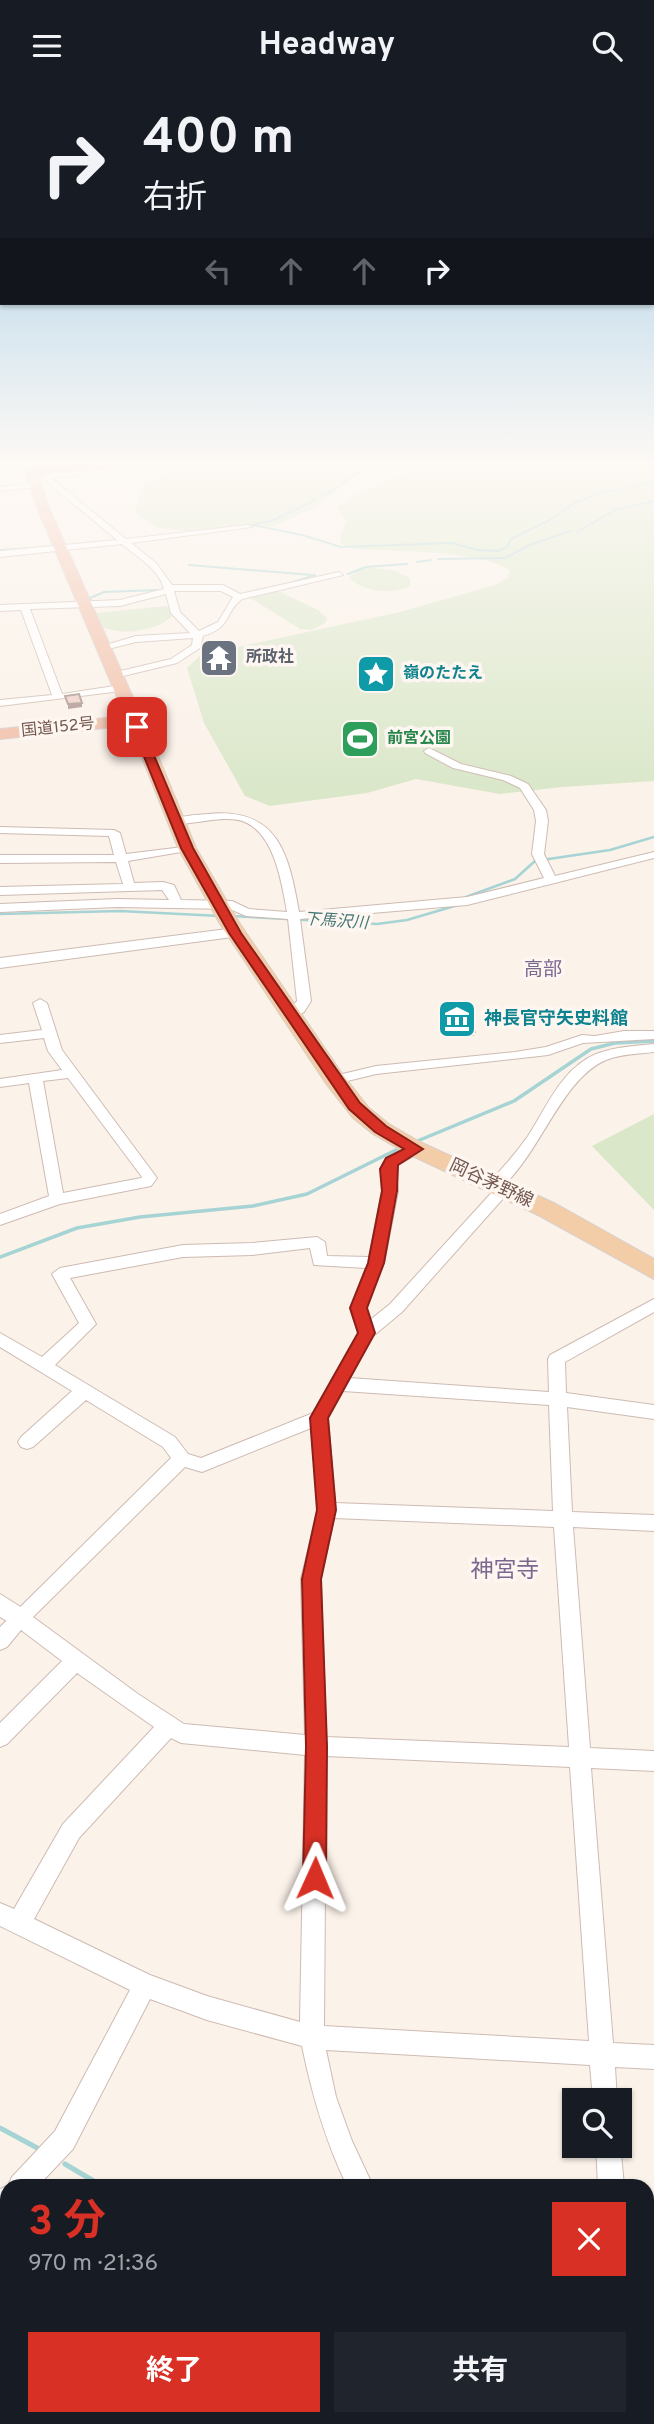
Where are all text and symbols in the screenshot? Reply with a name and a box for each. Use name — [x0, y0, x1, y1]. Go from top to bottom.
text: Headway — [259, 26, 395, 66]
icon: menu — [28, 27, 66, 65]
icon: search — [588, 27, 626, 65]
text: 400 m — [143, 109, 294, 171]
icon: right — [28, 119, 119, 210]
text: 右折 — [143, 179, 207, 219]
icon: left — [199, 252, 237, 290]
icon: ahead — [272, 252, 310, 290]
icon: ahead — [345, 252, 383, 290]
icon: right — [418, 252, 456, 290]
temple icon: 所政社 — [198, 637, 240, 679]
place label: 所政社 — [246, 647, 294, 668]
place icon: 嶺のたたえ — [355, 653, 397, 695]
place label: 嶺のたたえ — [403, 664, 483, 684]
pin — [107, 697, 167, 757]
icon: arrive — [118, 708, 156, 746]
street label: 国道152号 — [20, 714, 96, 742]
sports icon: 前宮公園 — [339, 718, 381, 760]
place label: 前宮公園 — [387, 729, 451, 749]
water label: 下馬沢川 — [303, 910, 371, 934]
district label: 高部 — [524, 958, 562, 982]
museum icon: 神長官守矢史料館 — [436, 998, 478, 1040]
place label: 神長官守矢史料館 — [484, 1008, 628, 1031]
street label: 岡谷茅野線 — [445, 1155, 537, 1213]
district label: 神宮寺 — [471, 1557, 540, 1586]
position arrow — [278, 1841, 352, 1915]
map controls — [562, 2088, 632, 2158]
button: search — [562, 2088, 632, 2158]
text: 3 分 — [28, 2197, 106, 2250]
button: close — [552, 2202, 626, 2276]
text: 970 m · 21:36 — [28, 2250, 158, 2279]
button: 終了 — [28, 2332, 320, 2412]
button: 共有 — [334, 2332, 626, 2412]

